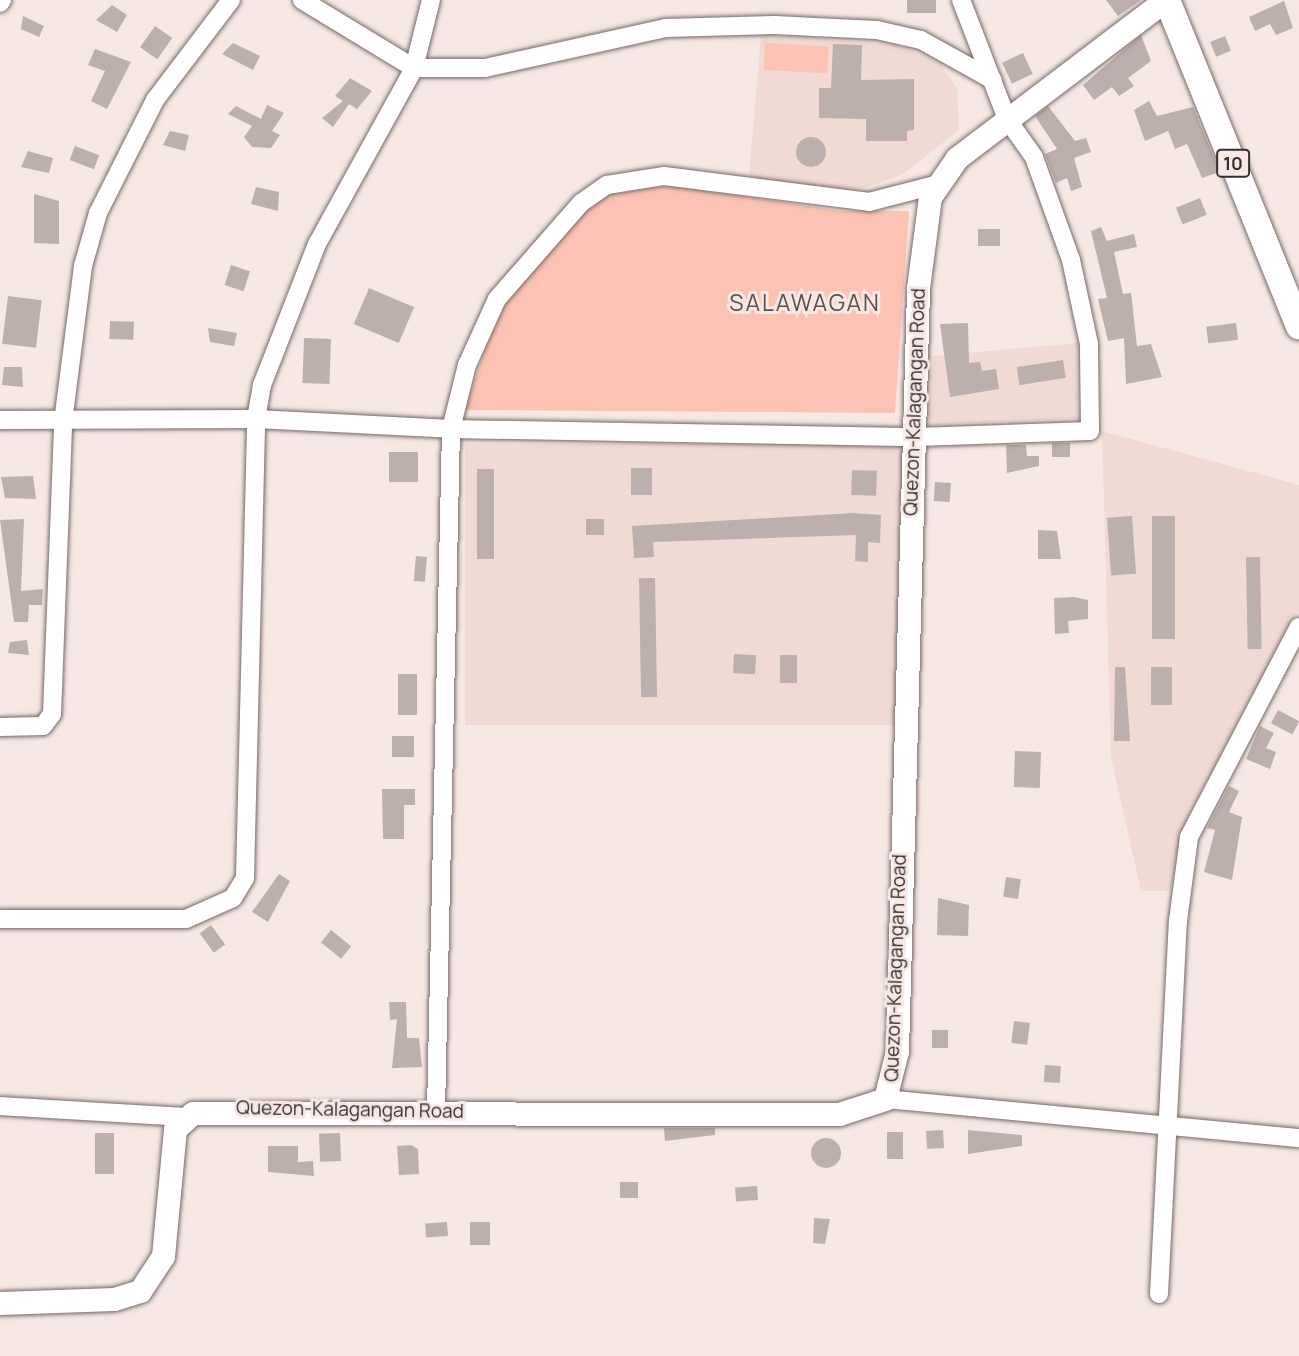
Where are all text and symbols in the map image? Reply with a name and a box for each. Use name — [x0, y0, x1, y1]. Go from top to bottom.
road number: 10 — [1216, 148, 1250, 178]
district label: SALAWAGAN — [730, 288, 880, 316]
street label: Quezon-Kalagangan Road — [900, 288, 930, 516]
street label: Quezon-Kalagangan Road — [881, 854, 911, 1082]
street label: Quezon-Kalagangan Road — [236, 1097, 464, 1123]

